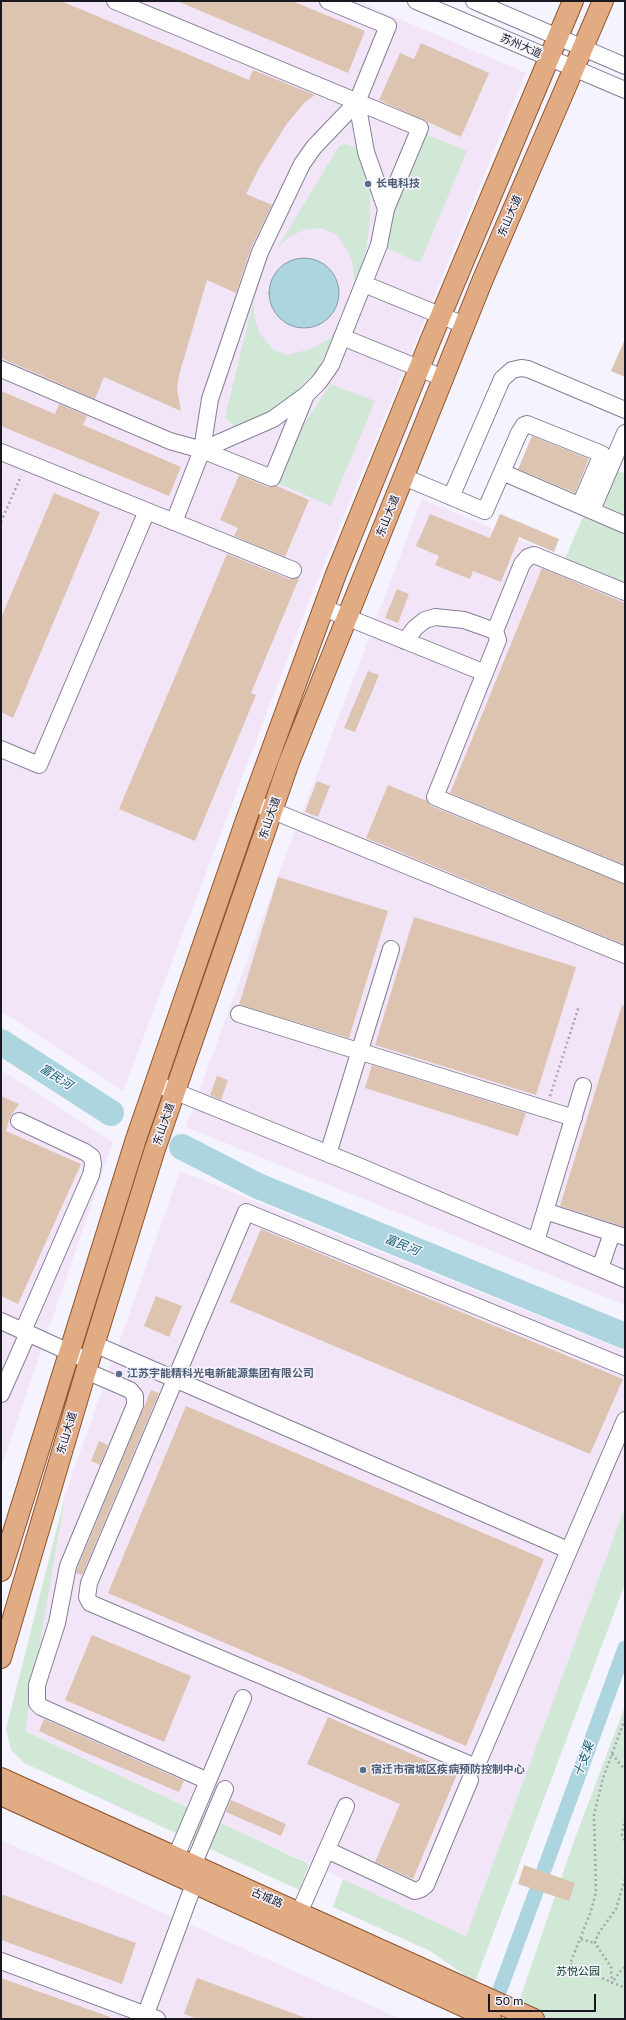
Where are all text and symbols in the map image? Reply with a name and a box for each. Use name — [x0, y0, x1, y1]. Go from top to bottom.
street label: 苏州大道 — [498, 31, 544, 61]
place label: 长电科技 — [376, 177, 420, 191]
marker: 长电科技 — [363, 179, 373, 189]
street label: 东山大道 — [495, 193, 525, 239]
street label: 东山大道 — [374, 493, 402, 539]
street label: 东山大道 — [257, 795, 283, 841]
water label: 富民河 — [37, 1061, 75, 1093]
street label: 东山大道 — [151, 1101, 177, 1147]
water label: 富民河 — [383, 1232, 421, 1258]
place label: 江苏宇能精科光电新能源集团有限公司 — [127, 1367, 314, 1381]
marker: 江苏宇能精科光电新能源集团有限公司 — [114, 1369, 124, 1379]
street label: 东山大道 — [54, 1410, 80, 1456]
water label: 十支渠 — [571, 1740, 597, 1778]
place label: 宿迁市宿城区疾病预防控制中心 — [371, 1763, 525, 1777]
marker: 宿迁市宿城区疾病预防控制中心 — [358, 1765, 368, 1775]
street label: 古城路 — [249, 1885, 285, 1911]
park label: 苏悦公园 — [556, 1965, 600, 1979]
scale bar — [490, 1986, 598, 2012]
text: 50 m — [495, 1994, 523, 2008]

